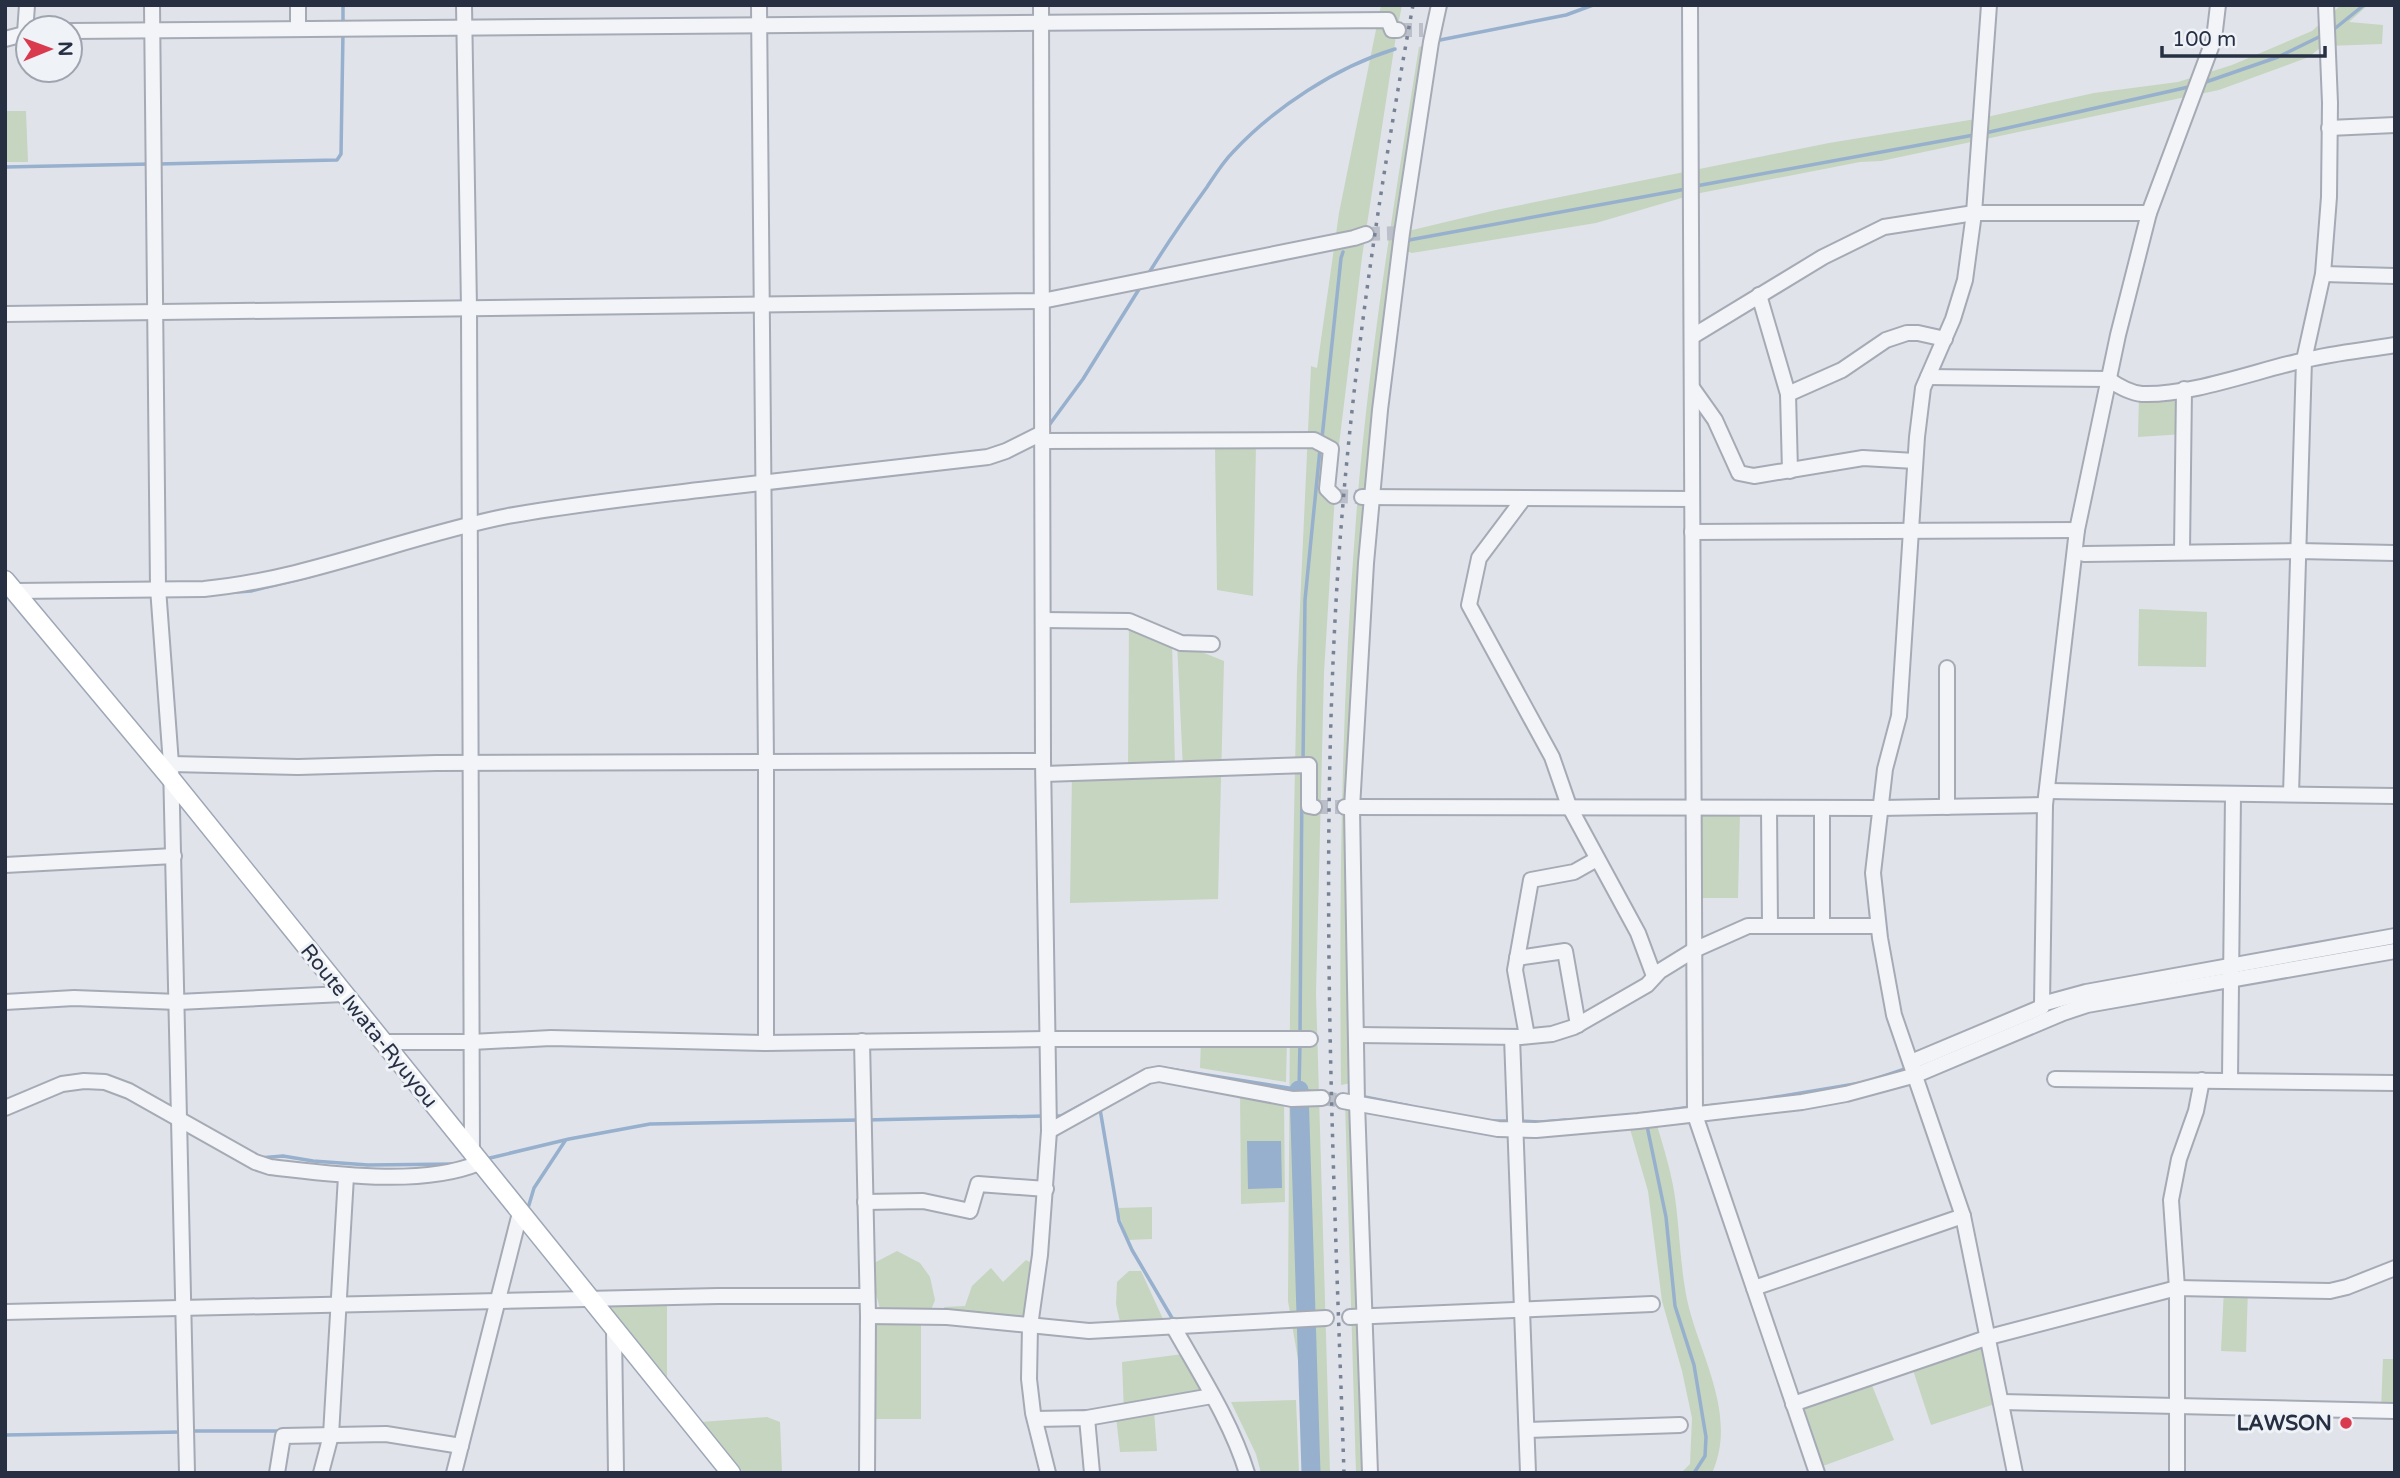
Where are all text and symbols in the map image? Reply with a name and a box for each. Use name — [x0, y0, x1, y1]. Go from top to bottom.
north arrow — [14, 14, 84, 84]
scale bar — [2162, 14, 2325, 58]
text: 100 m — [2172, 27, 2236, 52]
text: N — [54, 41, 76, 57]
street label: Route Iwata-Ryuyou — [295, 939, 443, 1113]
place label: LAWSON — [2237, 1411, 2332, 1436]
marker: LAWSON — [2338, 1415, 2354, 1431]

